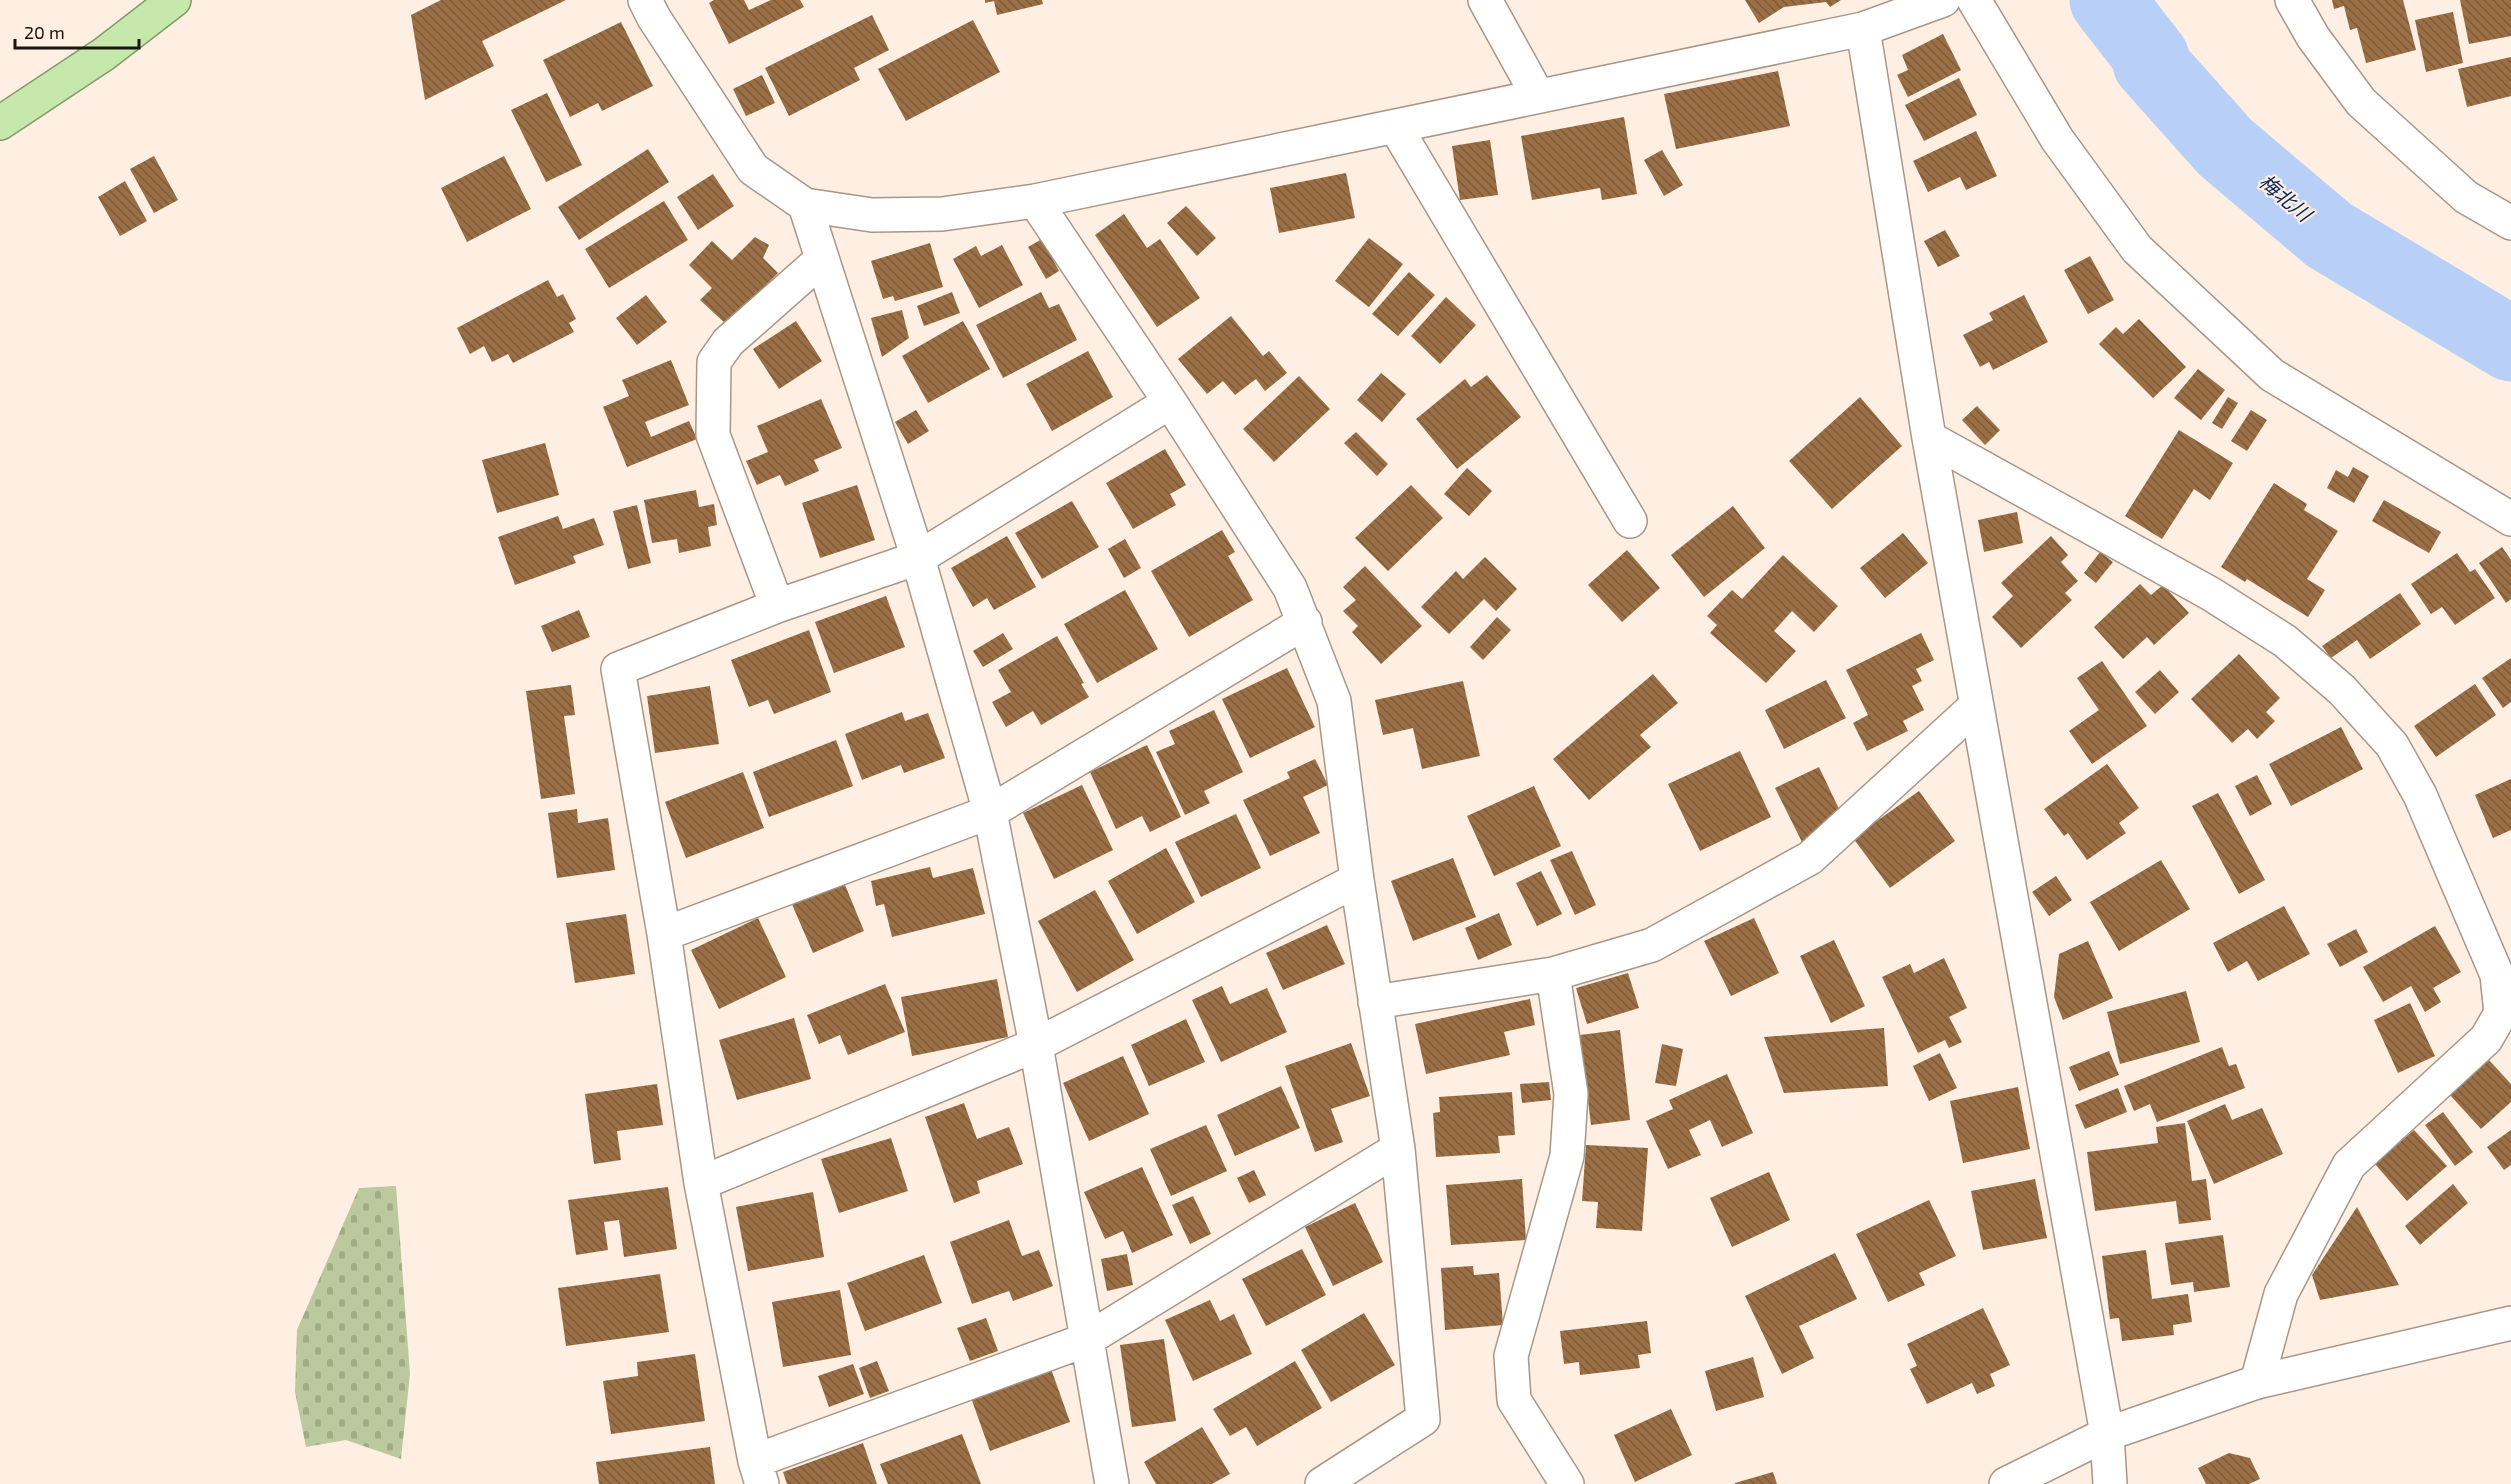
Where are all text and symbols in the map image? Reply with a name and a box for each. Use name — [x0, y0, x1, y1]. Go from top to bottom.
scale bar — [15, 12, 140, 50]
text: 20 m — [24, 21, 65, 43]
water label: 梅北川 — [2255, 169, 2318, 227]

